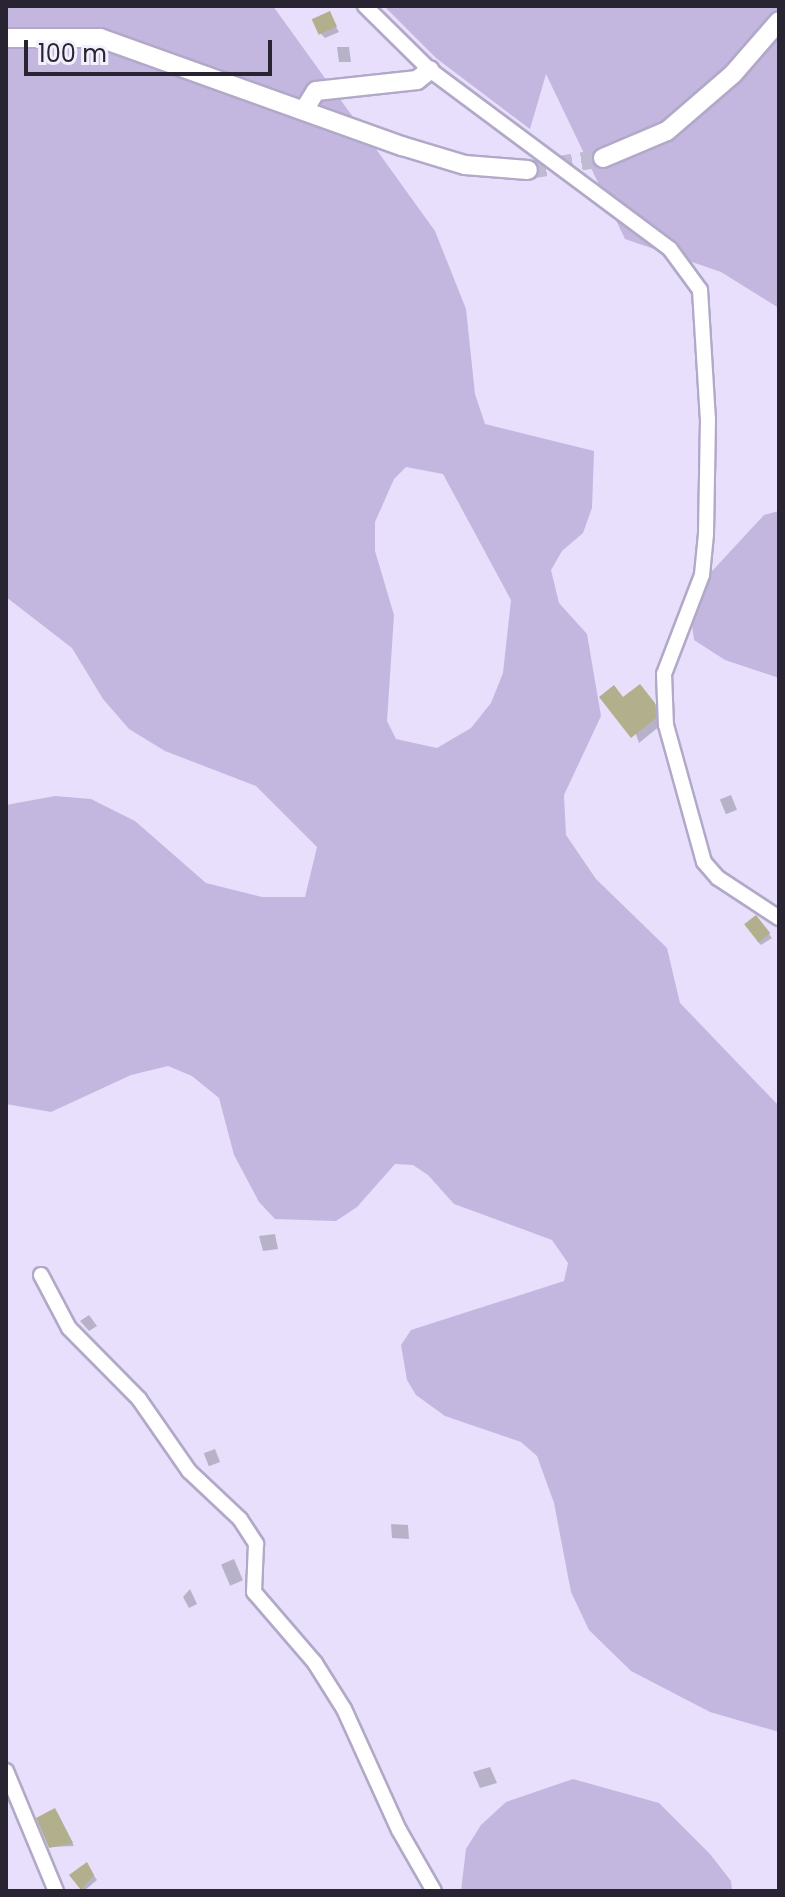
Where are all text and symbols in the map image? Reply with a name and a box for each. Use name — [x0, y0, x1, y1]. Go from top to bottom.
scale bar — [28, 24, 276, 74]
text: 100 m — [38, 37, 107, 70]

